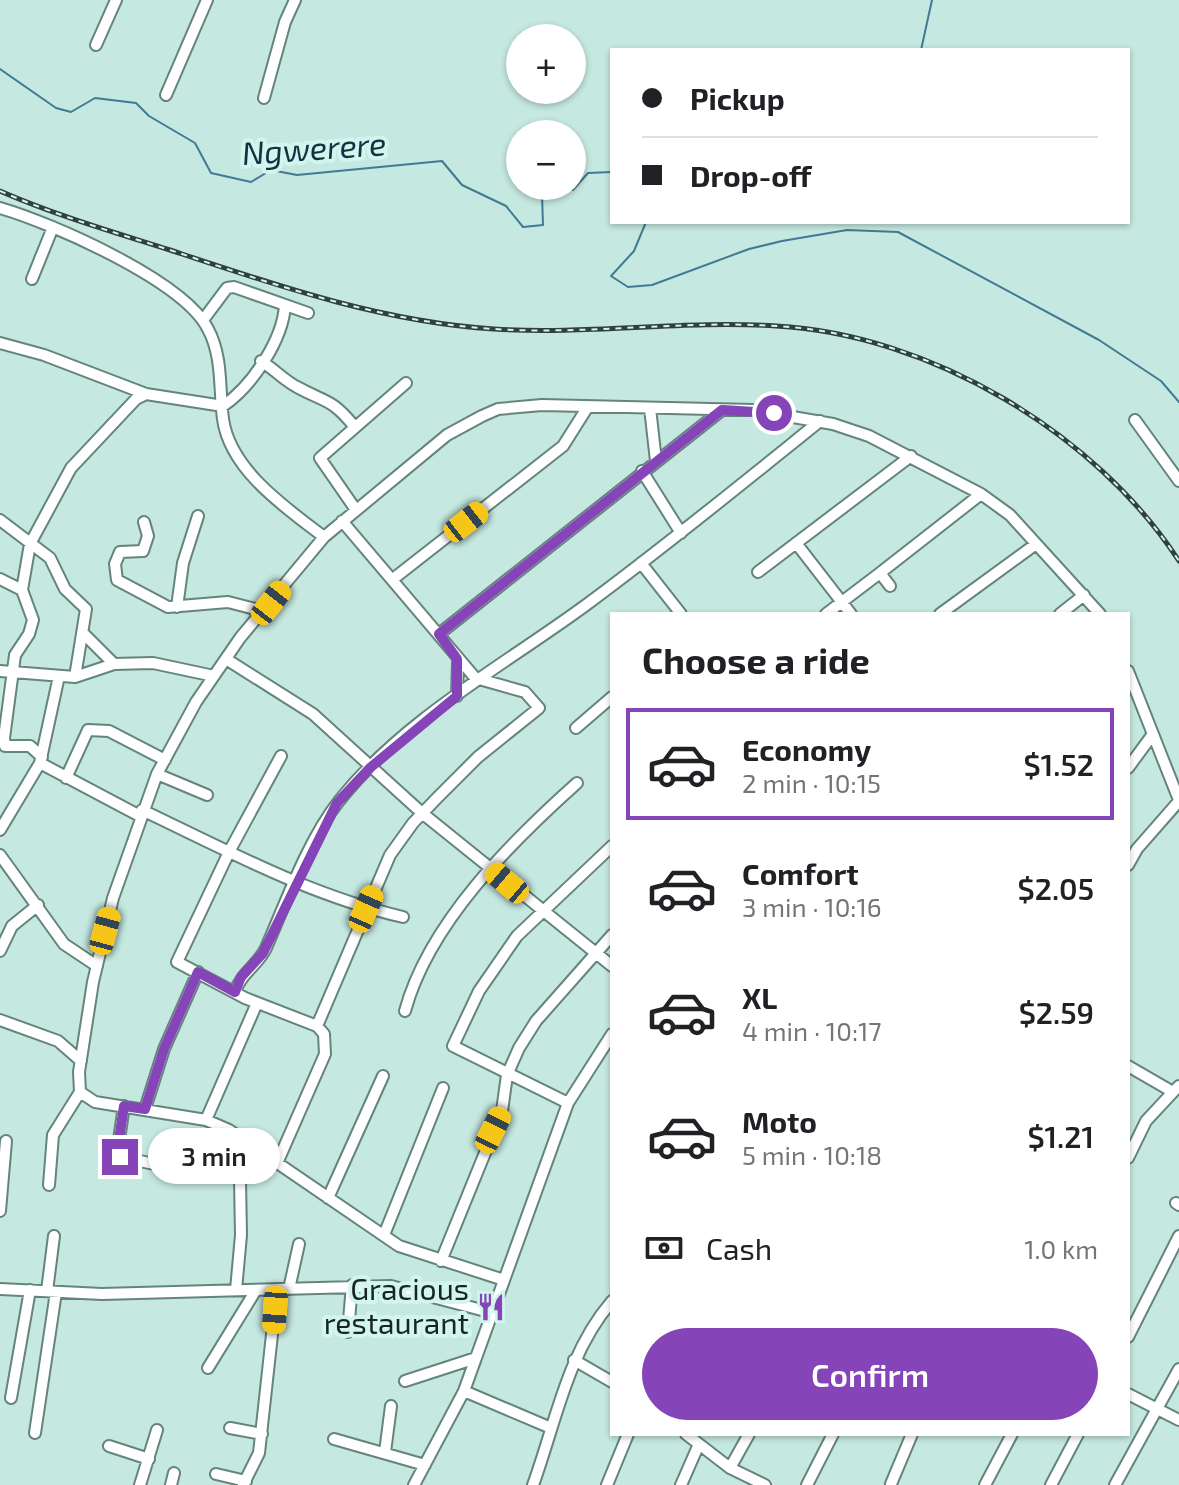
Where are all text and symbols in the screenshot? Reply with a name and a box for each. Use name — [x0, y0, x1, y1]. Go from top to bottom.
map controls — [506, 24, 586, 200]
button: + — [506, 24, 586, 104]
text: Pickup — [690, 80, 785, 116]
button: − — [506, 120, 586, 200]
water label: Ngwerere — [240, 123, 387, 172]
text: Drop-off — [690, 157, 812, 193]
route start — [756, 395, 792, 431]
car — [440, 498, 492, 546]
car — [247, 577, 295, 629]
text: Choose a ride — [642, 638, 870, 681]
icon: car — [646, 728, 718, 800]
text: Economy — [742, 731, 871, 767]
text: $1.52 — [1024, 746, 1094, 782]
text: 2 min · 10:15 — [742, 767, 881, 798]
icon: car — [646, 852, 718, 924]
text: Comfort — [742, 855, 859, 891]
car — [481, 858, 533, 908]
text: $2.05 — [1018, 870, 1094, 906]
car — [345, 882, 387, 936]
text: 3 min · 10:16 — [742, 891, 882, 922]
car — [87, 905, 123, 957]
icon: car — [646, 976, 718, 1048]
text: XL — [742, 979, 777, 1015]
text: $2.59 — [1019, 994, 1094, 1030]
text: 4 min · 10:17 — [742, 1015, 882, 1046]
icon: car — [646, 1100, 718, 1172]
car — [472, 1103, 514, 1157]
text: Moto — [742, 1103, 817, 1139]
text: $1.21 — [1027, 1118, 1094, 1154]
callout: 3 min — [148, 1129, 280, 1185]
route end — [102, 1139, 138, 1175]
text: 5 min · 10:18 — [742, 1139, 882, 1170]
text: 3 min — [181, 1140, 247, 1171]
icon: cash — [642, 1226, 686, 1270]
text: Cash — [706, 1230, 772, 1266]
text: 1.0 km — [1024, 1233, 1098, 1264]
place label: Gracious restaurant — [324, 1270, 469, 1340]
car — [261, 1285, 289, 1335]
restaurant icon: Gracious restaurant — [476, 1292, 506, 1322]
button: Confirm — [642, 1328, 1098, 1420]

